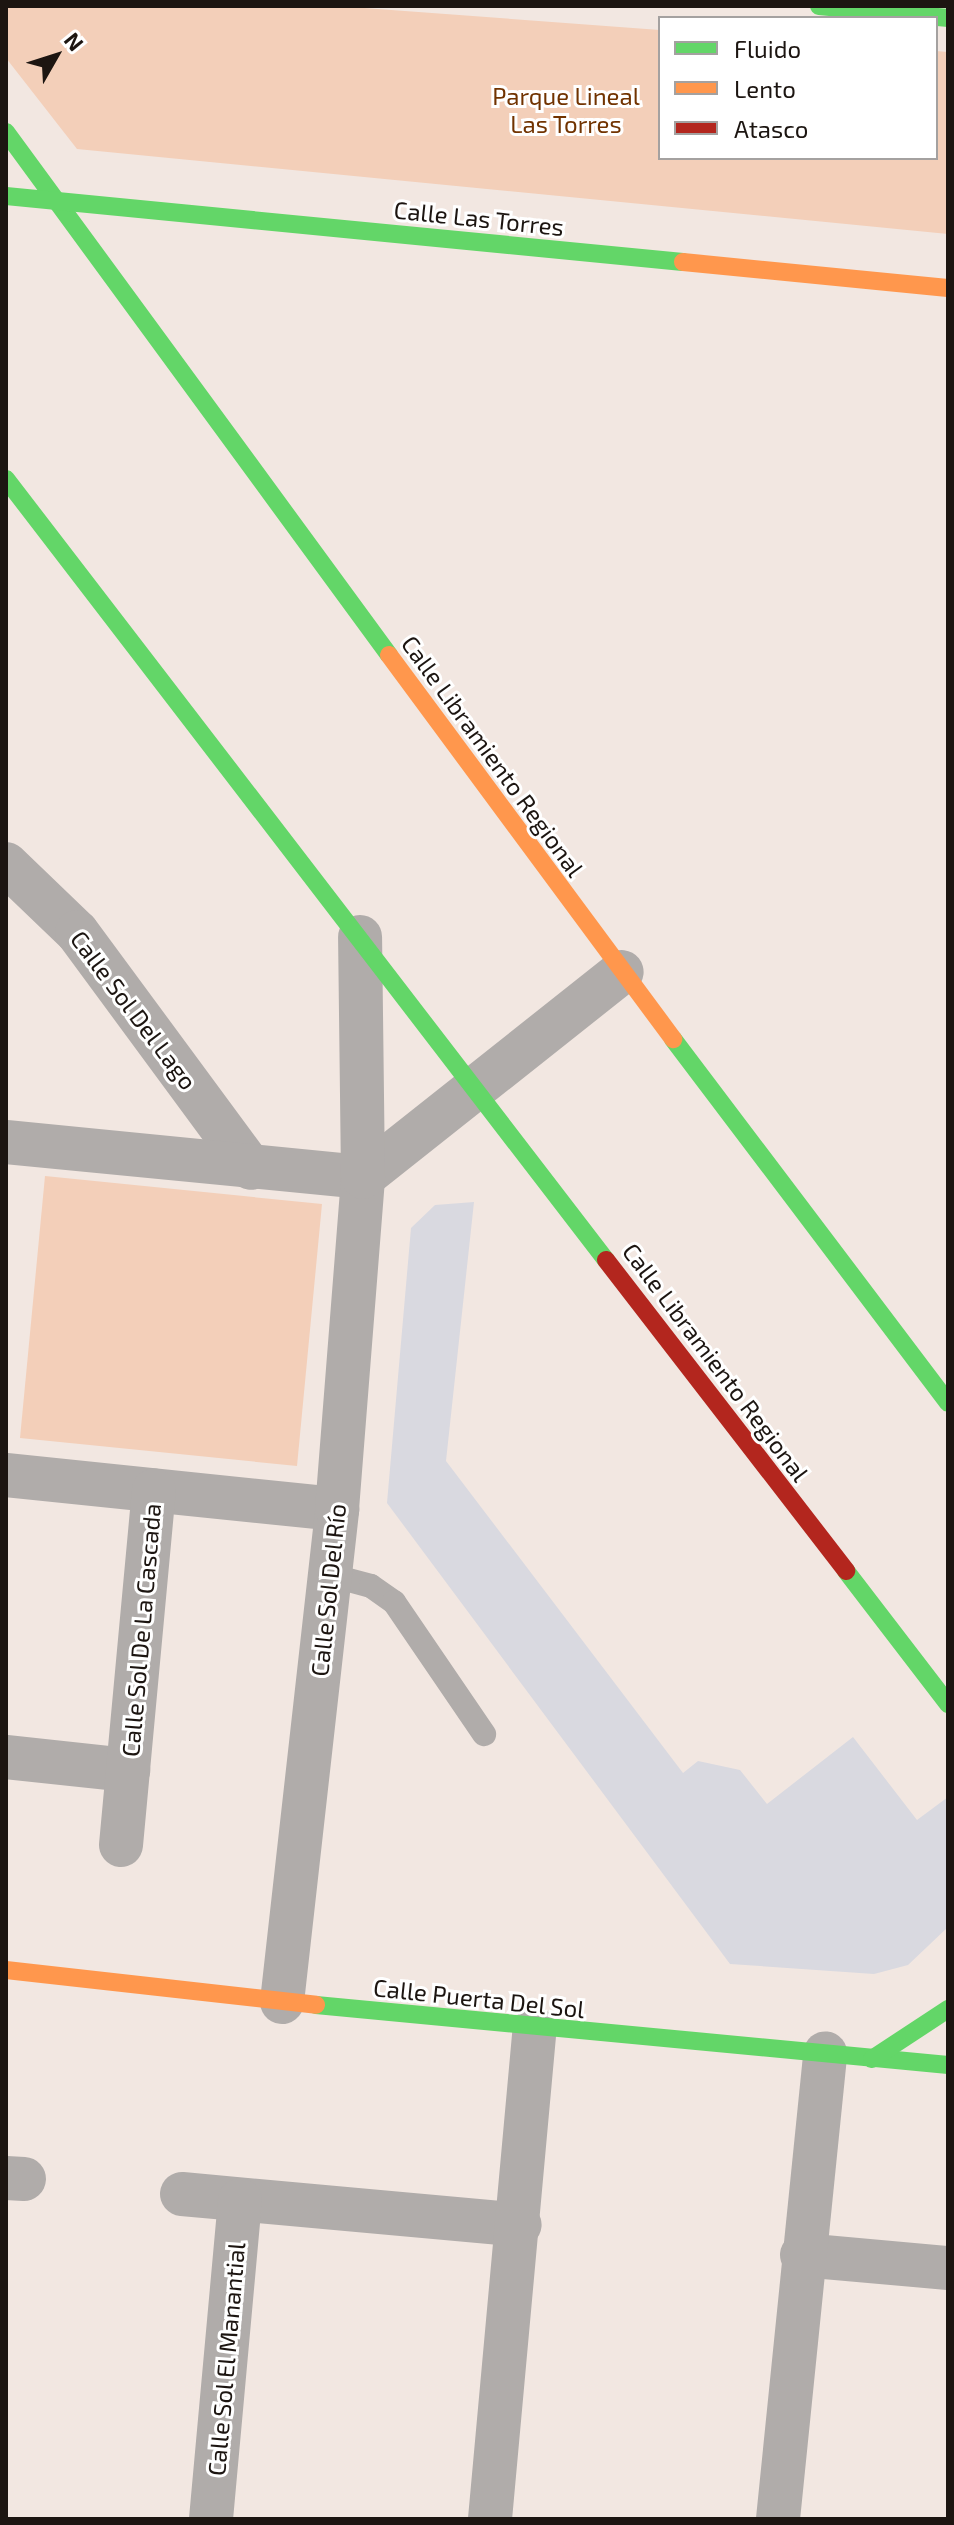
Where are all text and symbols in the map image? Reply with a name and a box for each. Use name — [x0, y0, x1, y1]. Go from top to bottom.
north arrow — [16, 16, 96, 96]
legend — [658, 16, 938, 160]
text: N — [60, 27, 90, 55]
text: Fluido — [734, 34, 801, 63]
text: Lento — [734, 74, 796, 103]
park label: Parque Lineal Las Torres — [492, 82, 640, 138]
text: Atasco — [734, 114, 808, 143]
street label: Calle Las Torres — [392, 195, 566, 241]
street label: Calle Libramiento Regional — [396, 630, 590, 882]
street label: Calle Sol Del Lago — [65, 924, 203, 1096]
street label: Calle Libramiento Regional — [617, 1237, 815, 1487]
street label: Calle Sol De La Cascada — [116, 1502, 166, 1758]
street label: Calle Sol Del Río — [305, 1502, 351, 1678]
street label: Calle Puerta Del Sol — [372, 1973, 586, 2023]
street label: Calle Sol El Manantial — [201, 2240, 251, 2478]

